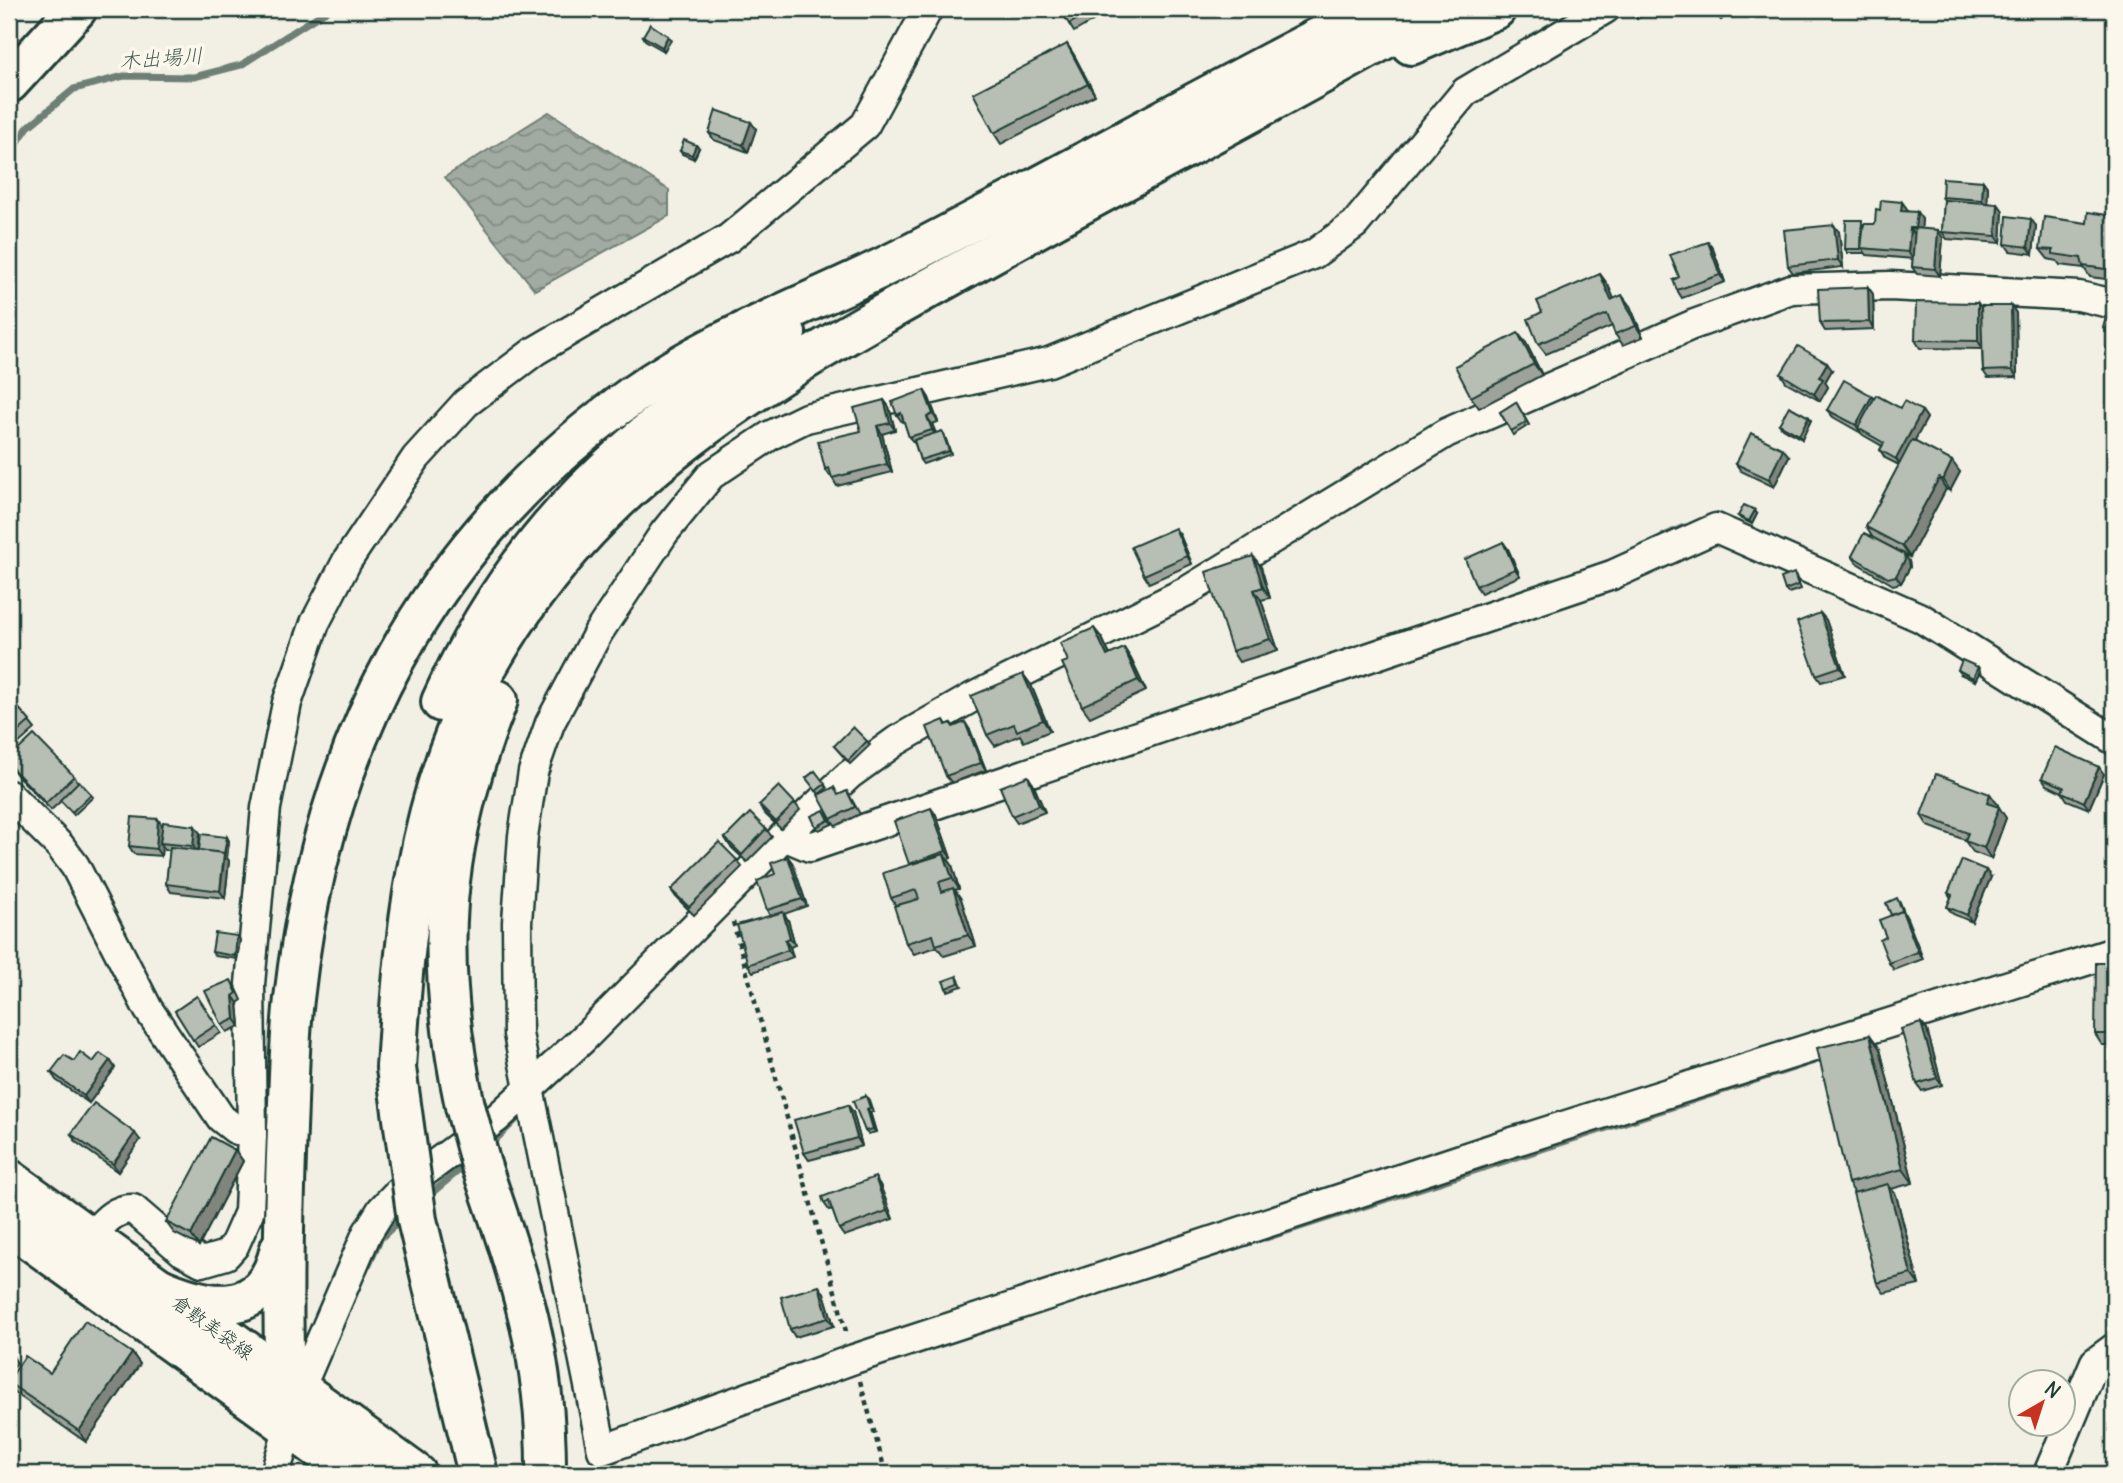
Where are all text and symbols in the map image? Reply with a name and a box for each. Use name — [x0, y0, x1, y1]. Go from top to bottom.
water label: 木出場川 — [118, 42, 204, 74]
street label: 倉敷美袋線 — [168, 1289, 258, 1365]
north arrow — [2008, 1368, 2078, 1438]
text: N — [2040, 1376, 2065, 1403]

